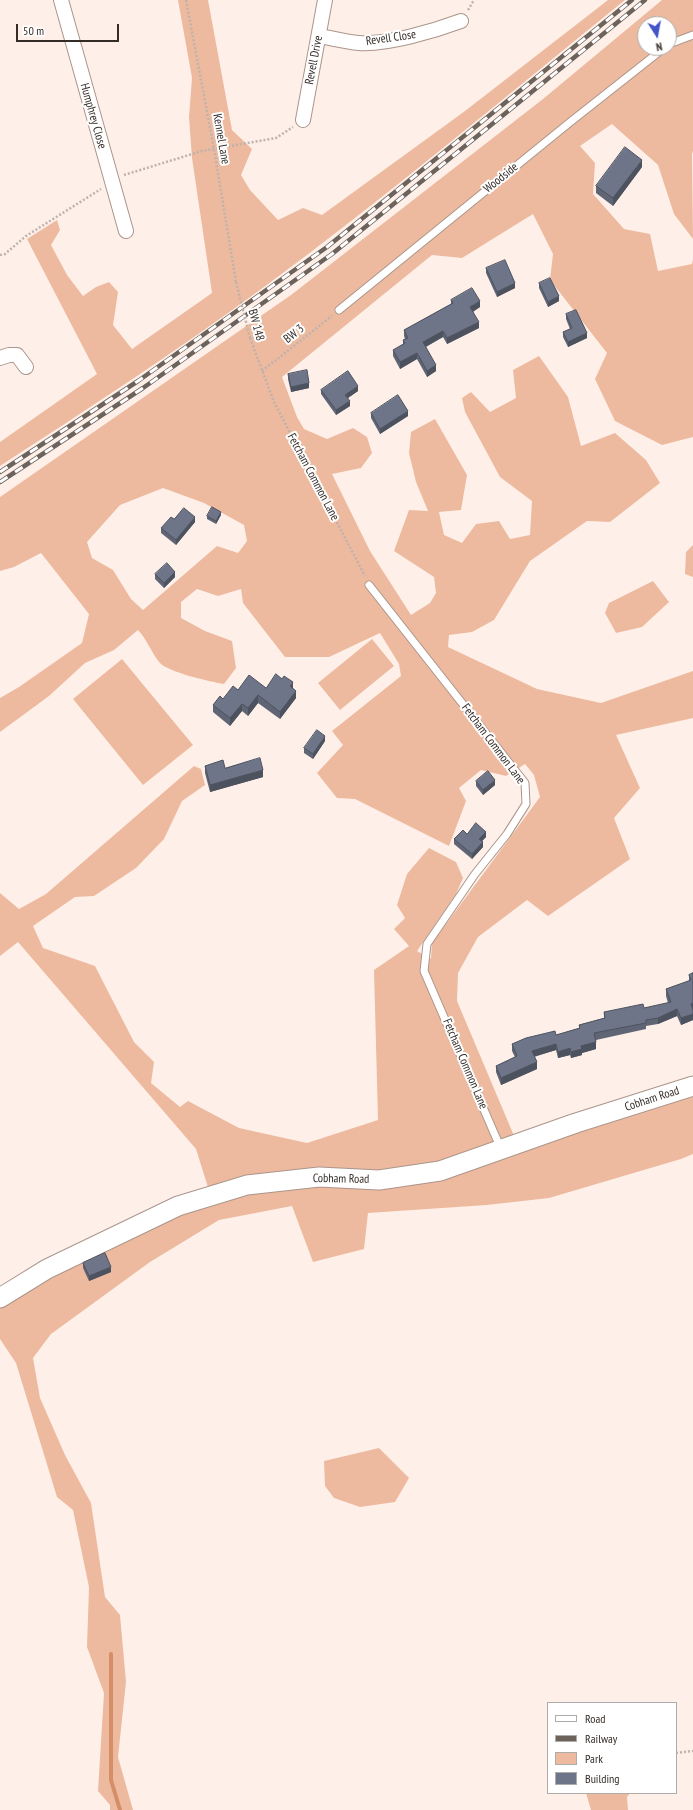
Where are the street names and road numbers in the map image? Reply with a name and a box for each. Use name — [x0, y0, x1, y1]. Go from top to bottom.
street label: Revell Close — [365, 27, 417, 49]
street label: Revell Drive — [302, 34, 326, 86]
street label: Humphrey Close — [77, 82, 109, 150]
street label: Kennel Lane — [209, 113, 233, 165]
street label: Woodside — [481, 160, 521, 196]
street label: BW 148 — [245, 307, 267, 343]
street label: BW 3 — [281, 322, 307, 346]
street label: Fetcham Common Lane — [284, 431, 342, 523]
street label: Fetcham Common Lane — [458, 701, 528, 787]
street label: Fetcham Common Lane — [439, 1017, 491, 1111]
street label: Cobham Road — [623, 1083, 681, 1115]
street label: Cobham Road — [313, 1171, 369, 1187]

